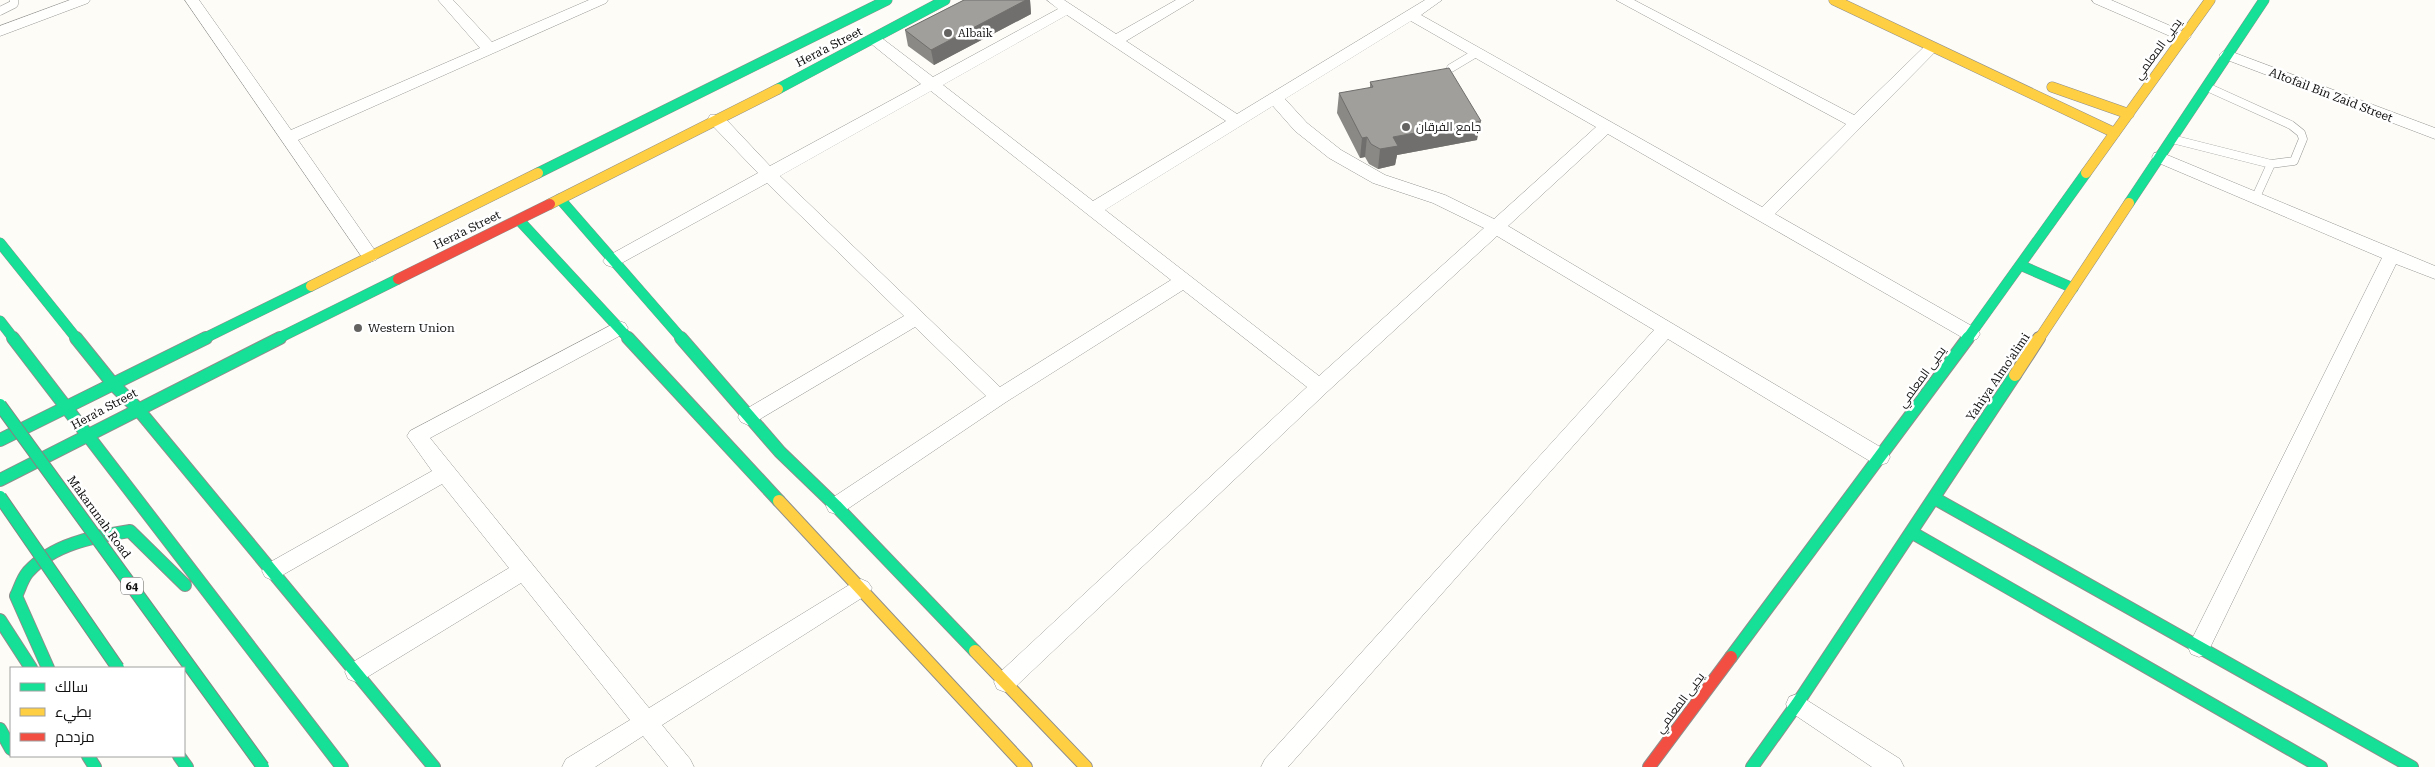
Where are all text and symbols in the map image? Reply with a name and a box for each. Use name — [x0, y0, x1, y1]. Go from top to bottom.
street label: يحيى المعلمي — [2131, 15, 2188, 84]
street label: Hera'a Street — [793, 24, 865, 70]
marker: Albaik — [942, 27, 954, 39]
place label: Albaik — [958, 27, 993, 40]
street label: Altofail Bin Zaid Street — [2267, 65, 2395, 125]
place label: جامع الفرقان — [1416, 120, 1481, 135]
marker: جامع الفرقان — [1400, 121, 1412, 133]
street label: Hera'a Street — [431, 207, 503, 252]
place label: Western Union — [368, 321, 455, 335]
marker: Western Union — [352, 322, 364, 334]
street label: Yahiya Almo'alimi — [1963, 330, 2033, 423]
street label: يحيى المعلمي — [1895, 343, 1952, 412]
street label: Hera'a Street — [68, 385, 140, 432]
street label: Makarunah Road — [64, 473, 134, 561]
road number: 64 — [121, 578, 143, 594]
legend — [10, 667, 185, 757]
street label: يحيى المعلمي — [1653, 669, 1710, 738]
text: سالك — [55, 678, 88, 696]
text: بطيء — [55, 703, 92, 724]
text: مزدحم — [55, 728, 95, 747]

